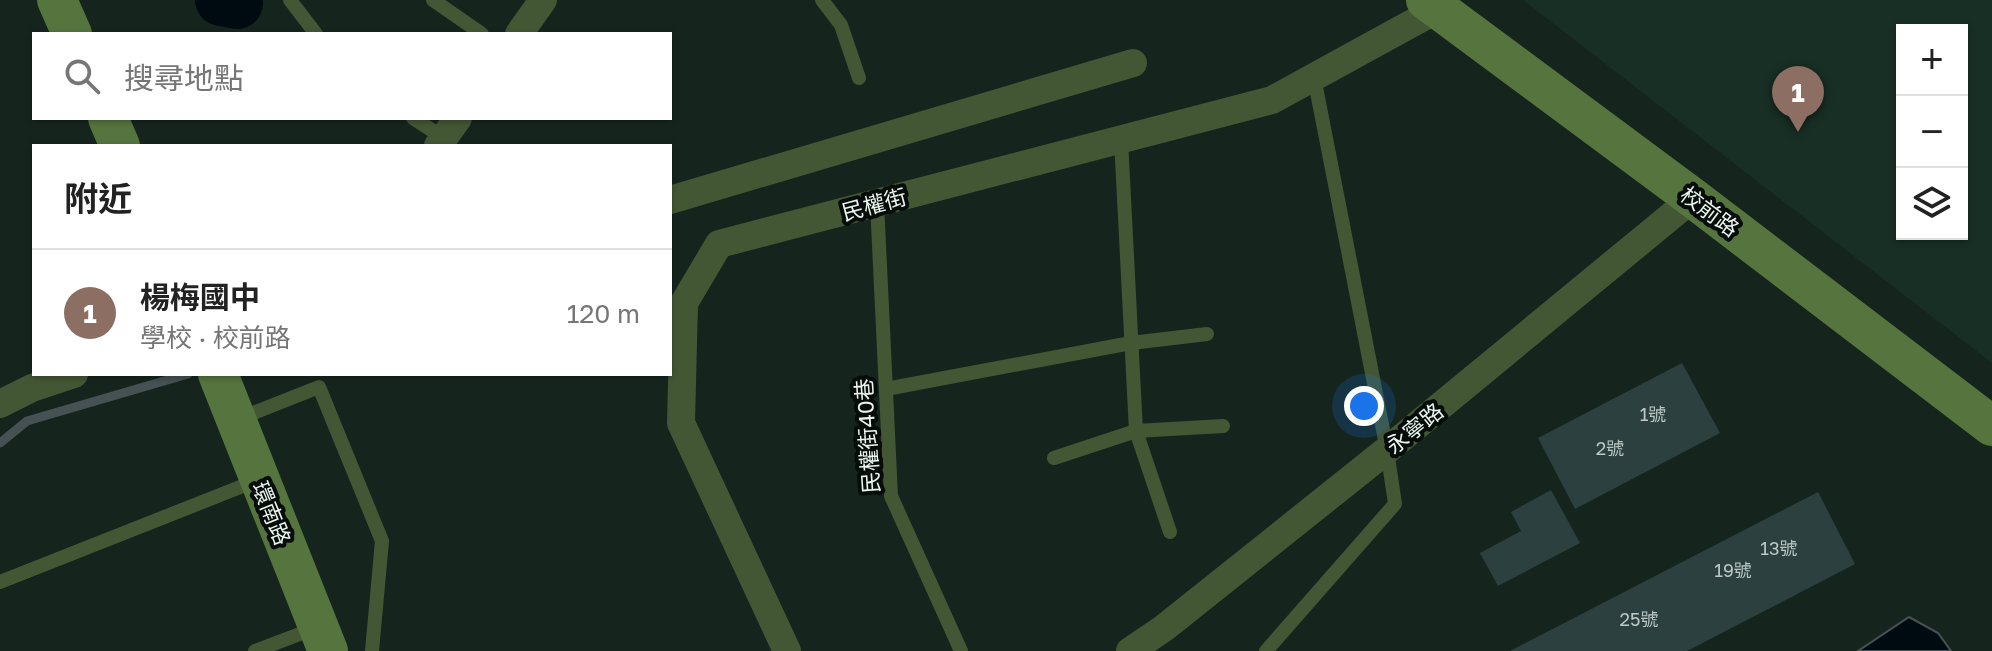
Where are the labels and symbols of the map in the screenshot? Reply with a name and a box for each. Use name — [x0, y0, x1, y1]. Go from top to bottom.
pin: 1 — [1772, 66, 1824, 132]
street label: 校前路 — [1676, 180, 1744, 242]
street label: 民權街 — [839, 182, 909, 226]
street label: 民權街40巷 — [850, 378, 884, 494]
your location — [1344, 386, 1384, 426]
street label: 永寧路 — [1380, 397, 1448, 459]
house number: 1號 — [1640, 403, 1666, 425]
house number: 2號 — [1596, 437, 1624, 459]
street label: 環南路 — [247, 477, 297, 549]
house number: 13號 — [1760, 537, 1798, 559]
house number: 19號 — [1714, 559, 1752, 581]
house number: 25號 — [1620, 608, 1658, 630]

